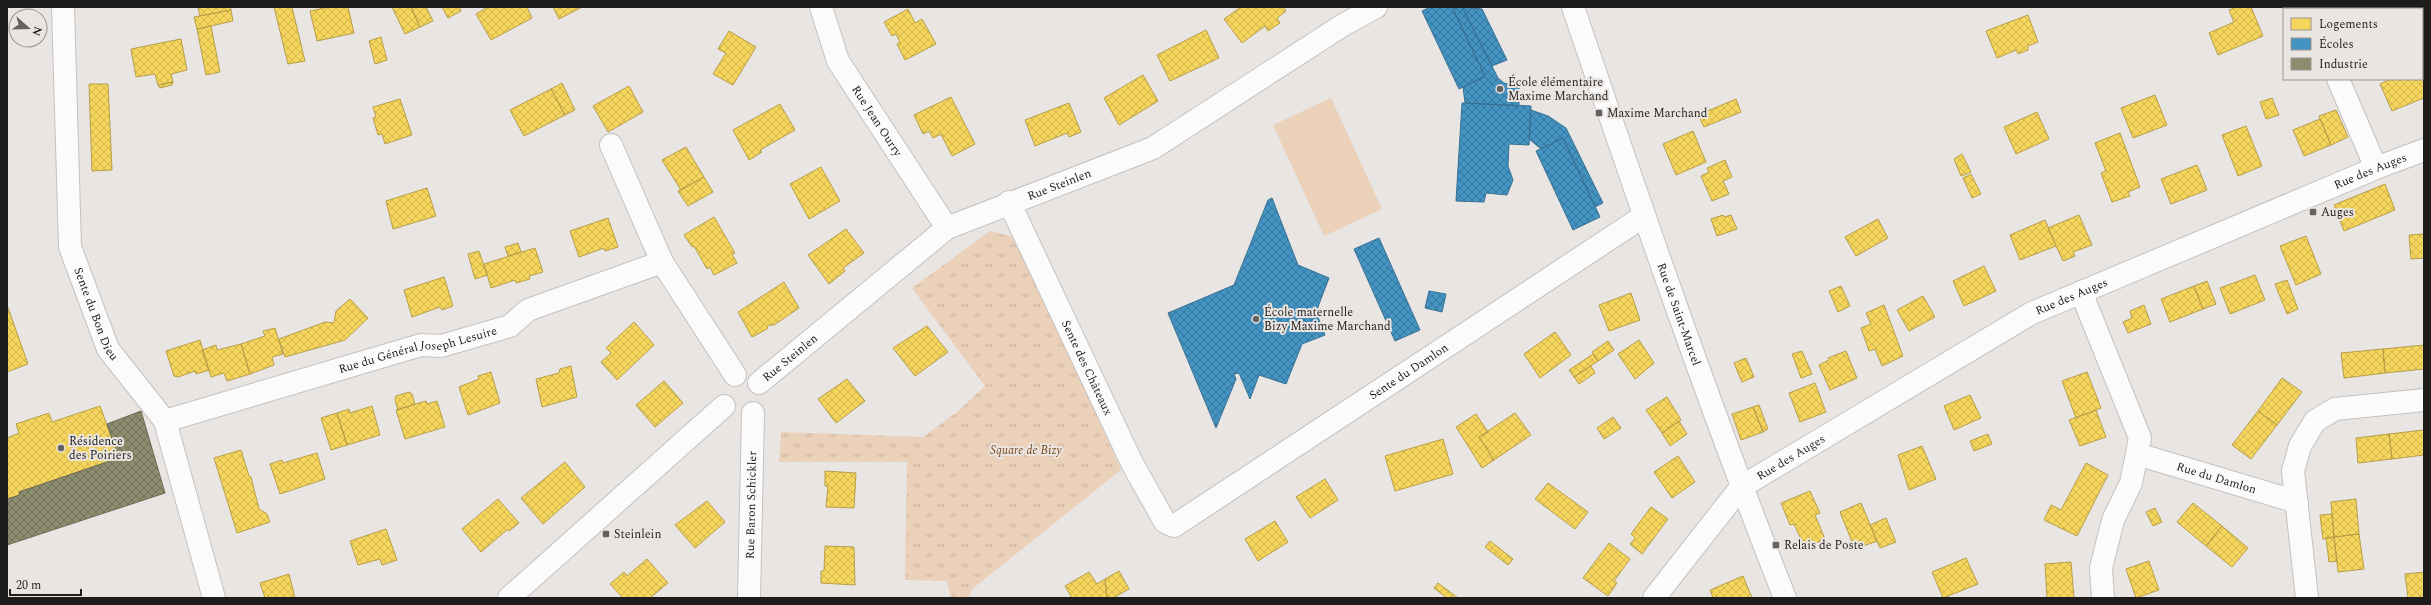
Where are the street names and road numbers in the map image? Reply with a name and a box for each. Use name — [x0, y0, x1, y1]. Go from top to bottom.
street label: Rue Jean Ourry — [847, 81, 908, 161]
street label: Rue des Auges — [2331, 148, 2409, 194]
street label: Rue Steinlen — [1024, 163, 1094, 205]
street label: Rue de Saint-Marcel — [1652, 260, 1706, 368]
street label: Sente du Bon Dieu — [69, 265, 123, 365]
street label: Rue des Auges — [2032, 273, 2111, 320]
street label: Sente des Châteaux — [1056, 317, 1118, 418]
street label: Rue du Général Joseph Lesuire — [336, 321, 499, 379]
street label: Rue Steinlen — [758, 329, 822, 386]
street label: Sente du Damlon — [1365, 338, 1452, 404]
street label: Rue des Auges — [1753, 429, 1829, 485]
street label: Rue Baron Schickler — [740, 451, 762, 559]
street label: Rue du Damlon — [2174, 457, 2259, 499]

